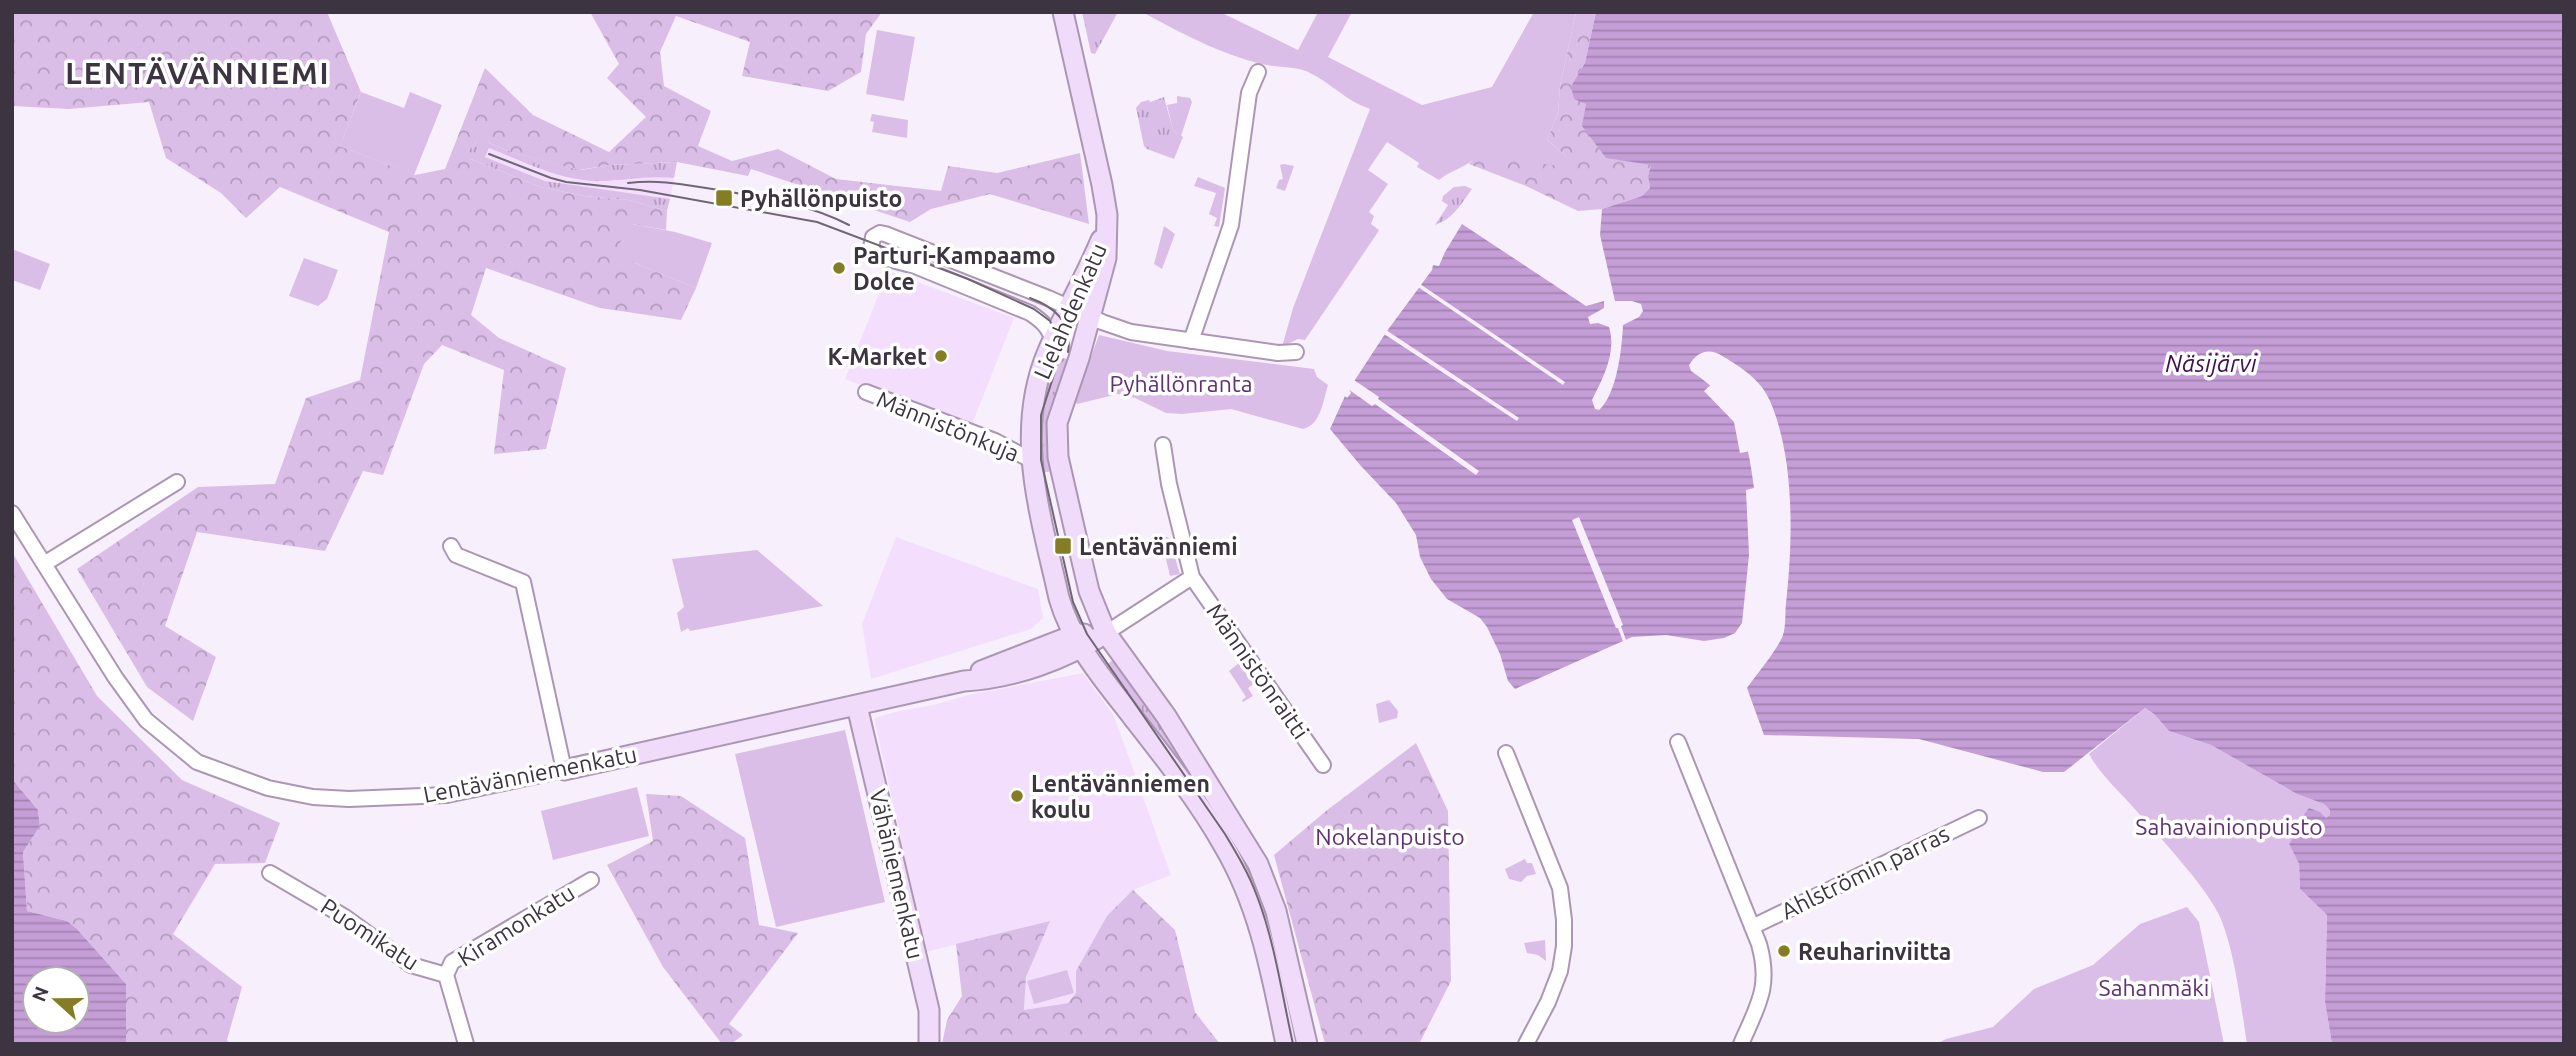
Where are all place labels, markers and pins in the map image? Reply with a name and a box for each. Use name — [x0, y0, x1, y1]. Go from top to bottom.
place label: Pyhällönpuisto — [740, 186, 902, 211]
marker: Pyhällönpuisto — [714, 188, 734, 208]
place label: Parturi-Kampaamo Dolce — [853, 243, 1056, 294]
marker: Parturi-Kampaamo Dolce — [831, 260, 847, 276]
place label: K-Market — [828, 344, 927, 369]
marker: K-Market — [933, 348, 949, 364]
place label: Lentävänniemi — [1079, 534, 1238, 559]
marker: Lentävänniemi — [1053, 536, 1073, 556]
place label: Lentävänniemen koulu — [1031, 771, 1210, 822]
marker: Lentävänniemen koulu — [1009, 788, 1025, 804]
place label: Reuharinviitta — [1798, 939, 1951, 964]
marker: Reuharinviitta — [1776, 943, 1792, 959]

